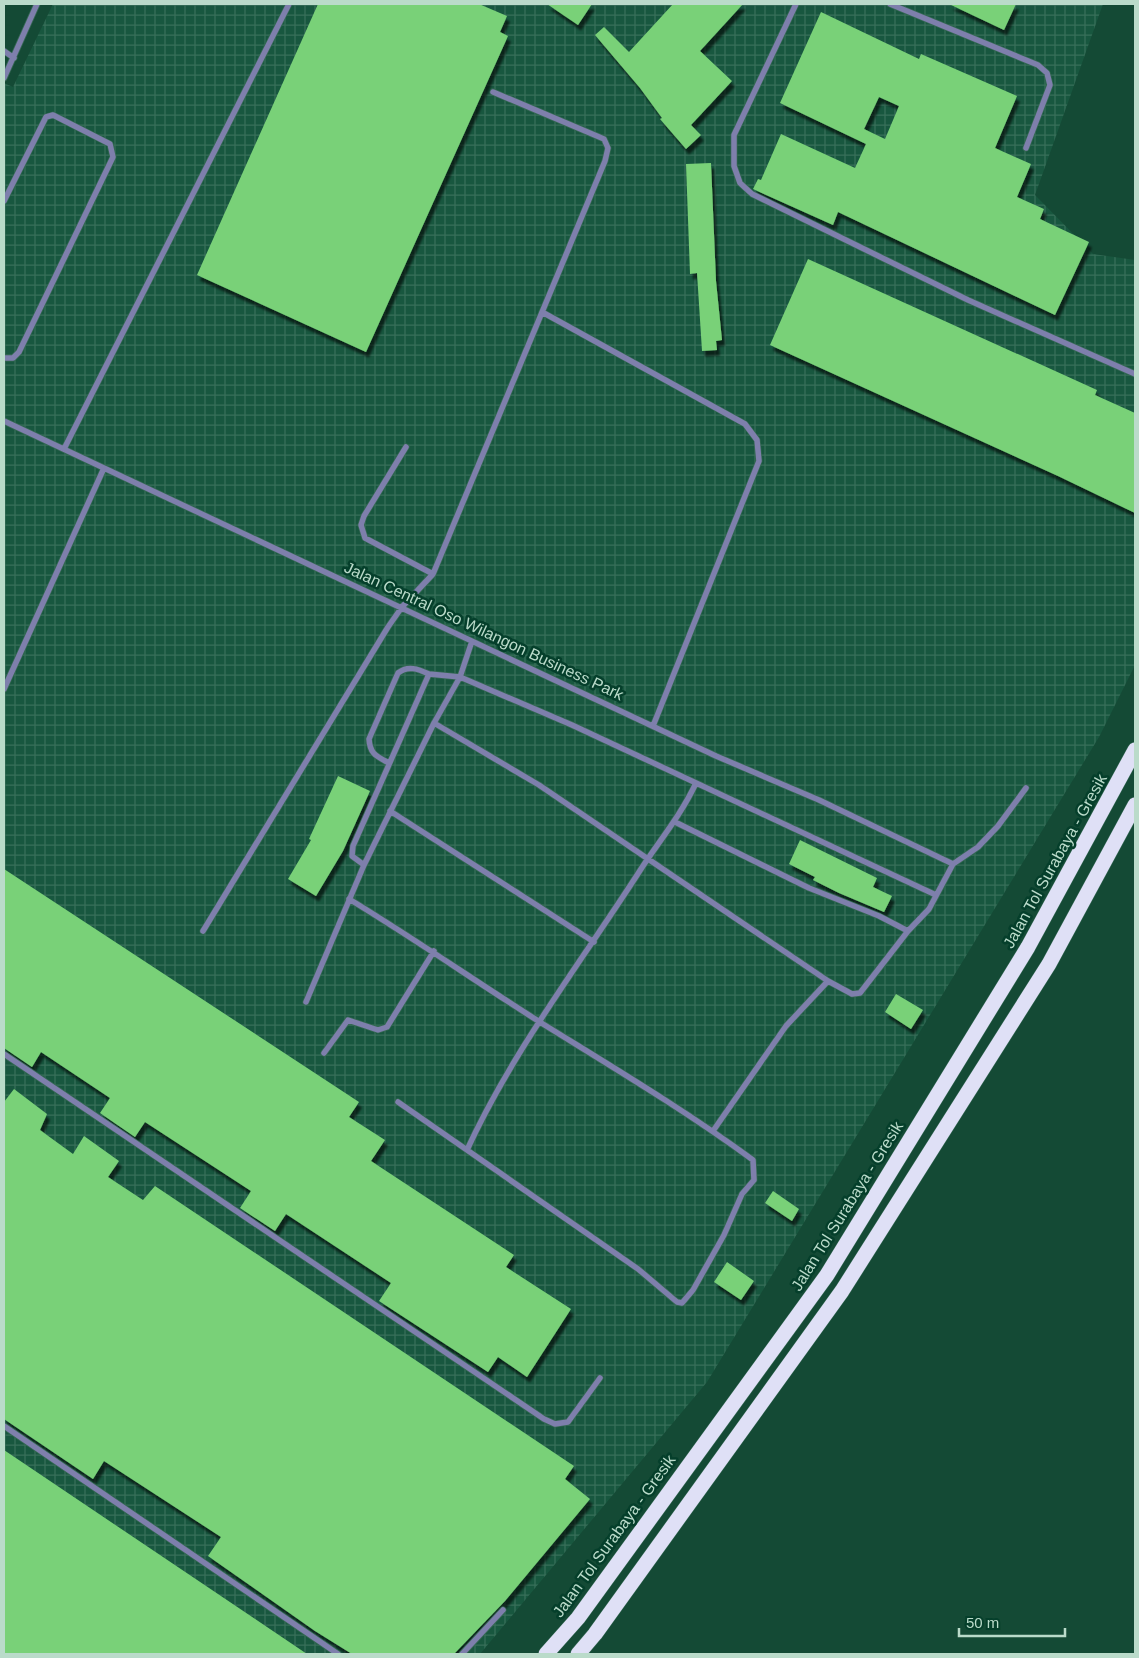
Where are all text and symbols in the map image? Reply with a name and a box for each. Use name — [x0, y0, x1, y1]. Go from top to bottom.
street label: Jalan Central Oso Wilangon Business Park — [342, 559, 627, 704]
street label: Jalan Tol Surabaya - Gresik — [1000, 770, 1110, 951]
street label: Jalan Tol Surabaya - Gresik — [788, 1117, 907, 1294]
street label: Jalan Tol Surabaya - Gresik — [549, 1451, 679, 1620]
scale bar — [959, 1606, 1065, 1638]
text: 50 m — [966, 1614, 999, 1631]

